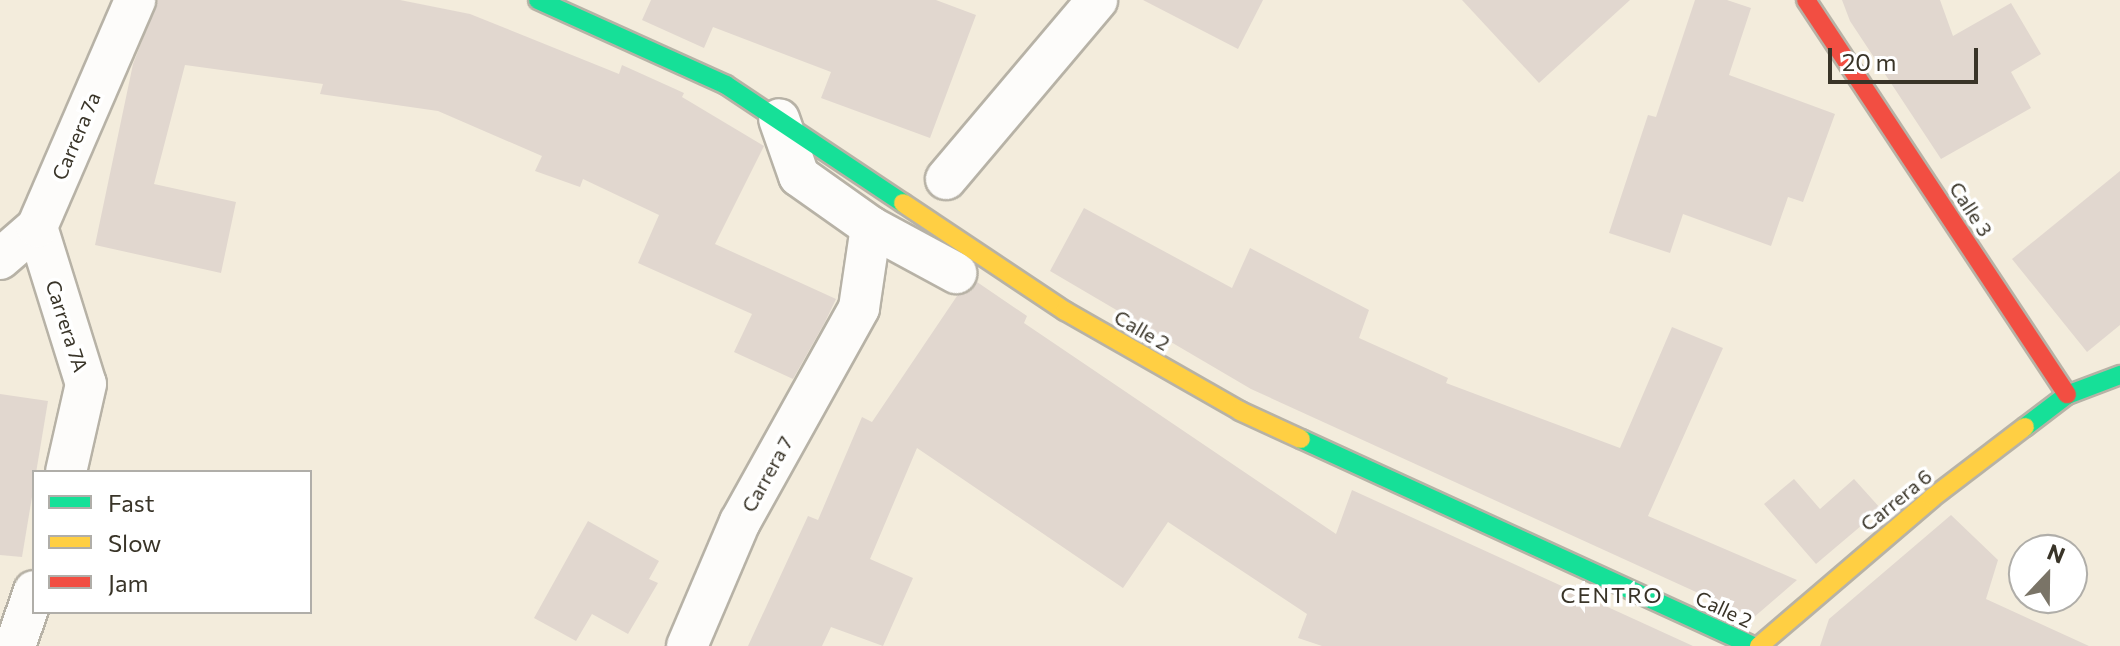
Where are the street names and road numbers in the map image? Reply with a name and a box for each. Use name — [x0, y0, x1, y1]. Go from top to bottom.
street label: Carrera 7a — [47, 88, 105, 184]
street label: Calle 3 — [1945, 177, 1997, 241]
street label: Carrera 7A — [41, 277, 93, 375]
street label: Calle 2 — [1110, 305, 1174, 355]
street label: Carrera 7 — [736, 432, 798, 516]
street label: Carrera 6 — [1856, 464, 1936, 536]
street label: Calle 2 — [1692, 585, 1756, 633]

